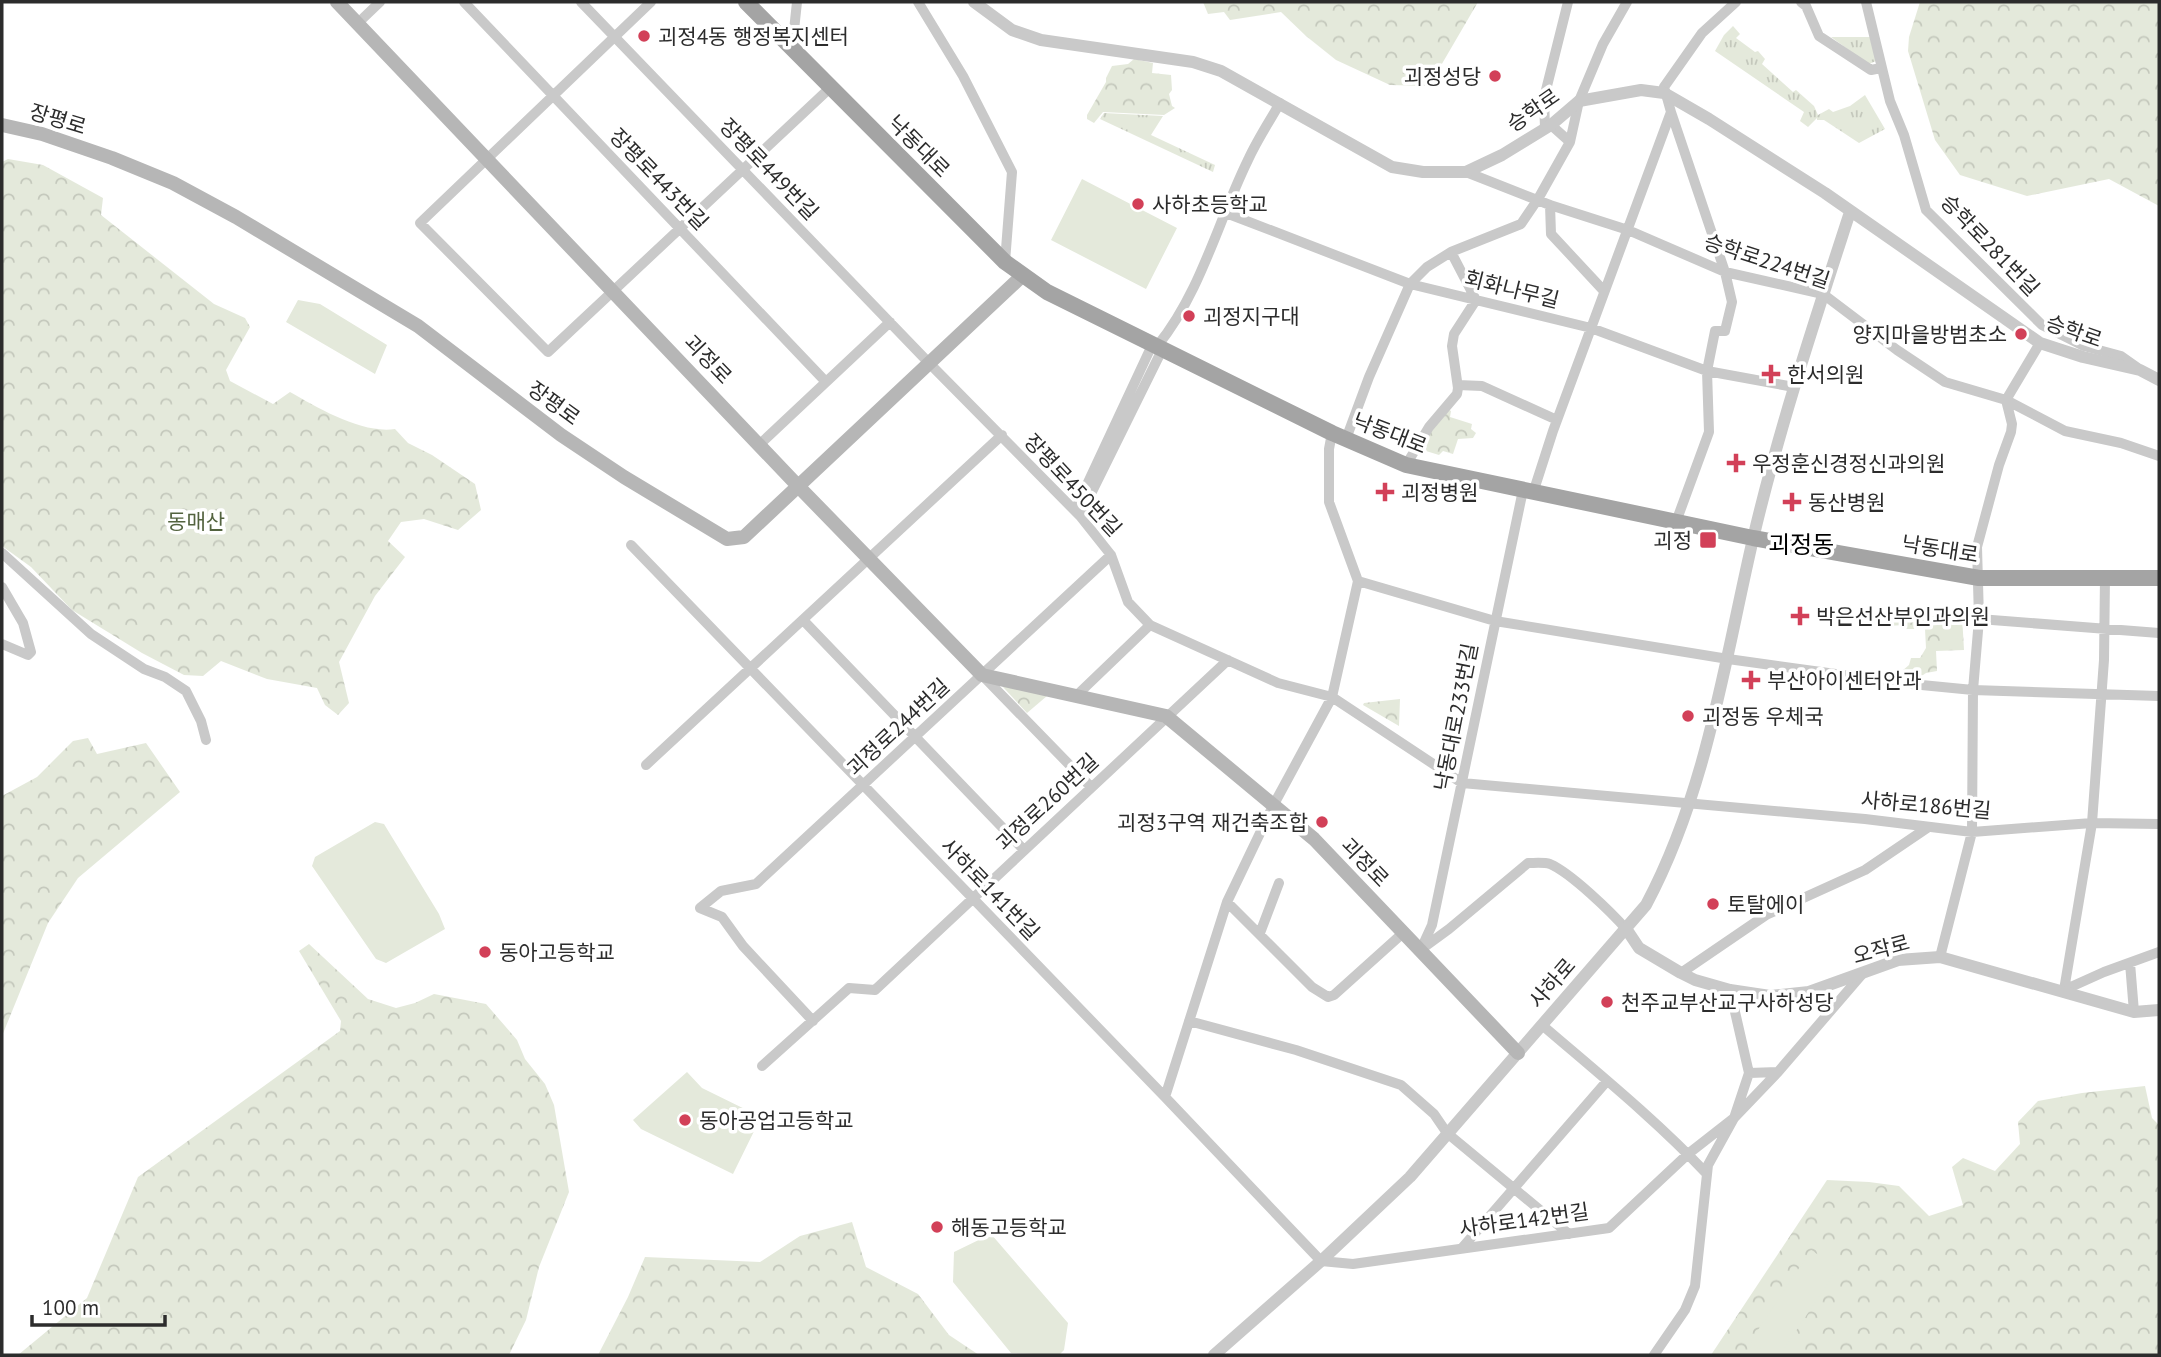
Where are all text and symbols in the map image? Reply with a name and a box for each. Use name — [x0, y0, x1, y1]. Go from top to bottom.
place label: 괴정4동 행정복지센터 — [658, 23, 849, 50]
marker: 괴정4동 행정복지센터 — [636, 28, 652, 44]
place label: 괴정성당 — [1404, 63, 1481, 90]
marker: 괴정성당 — [1487, 68, 1503, 84]
street label: 승학로 — [1502, 82, 1564, 138]
street label: 장평로 — [26, 98, 90, 140]
street label: 낙동대로 — [882, 109, 956, 183]
street label: 장평로449번길 — [714, 113, 824, 225]
street label: 장평로443번길 — [604, 123, 714, 235]
street label: 승학로281번길 — [1935, 189, 2045, 301]
place label: 사하초등학교 — [1152, 191, 1268, 218]
marker: 사하초등학교 — [1130, 196, 1146, 212]
street label: 승학로224번길 — [1701, 228, 1833, 294]
street label: 회화나무길 — [1462, 264, 1562, 314]
place label: 괴정지구대 — [1203, 303, 1300, 330]
marker: 괴정지구대 — [1181, 308, 1197, 324]
street label: 승학로 — [2042, 309, 2106, 353]
place label: 양지마을방범초소 — [1852, 321, 2007, 348]
marker: 양지마을방범초소 — [2013, 326, 2029, 342]
street label: 괴정로 — [678, 329, 738, 389]
place label: 한서의원 — [1787, 361, 1864, 388]
marker: 한서의원 — [1761, 364, 1781, 384]
street label: 장평로 — [523, 375, 585, 431]
street label: 낙동대로 — [1349, 407, 1431, 459]
street label: 장평로450번길 — [1018, 428, 1128, 542]
place label: 우정훈신경정신과의원 — [1752, 450, 1945, 477]
marker: 우정훈신경정신과의원 — [1726, 453, 1746, 473]
place label: 괴정병원 — [1401, 479, 1478, 506]
marker: 괴정병원 — [1375, 482, 1395, 502]
place label: 동산병원 — [1808, 489, 1885, 516]
marker: 동산병원 — [1782, 492, 1802, 512]
park label: 동매산 — [167, 508, 225, 535]
place label: 괴정 — [1653, 527, 1692, 554]
district label: 괴정동 — [1768, 529, 1834, 560]
marker: 괴정 — [1698, 530, 1718, 550]
street label: 낙동대로 — [1900, 530, 1980, 568]
place label: 박은선산부인과의원 — [1816, 603, 1990, 630]
marker: 박은선산부인과의원 — [1790, 606, 1810, 626]
street label: 낙동대로233번길 — [1428, 641, 1484, 793]
place label: 부산아이센터안과 — [1767, 667, 1922, 694]
marker: 부산아이센터안과 — [1741, 670, 1761, 690]
street label: 괴정로244번길 — [841, 672, 955, 782]
place label: 괴정동 우체국 — [1702, 703, 1824, 730]
marker: 괴정동 우체국 — [1680, 708, 1696, 724]
street label: 괴정로260번길 — [990, 747, 1104, 857]
street label: 사하로186번길 — [1860, 786, 1992, 824]
place label: 괴정3구역 재건축조합 — [1117, 809, 1308, 836]
marker: 괴정3구역 재건축조합 — [1314, 814, 1330, 830]
street label: 괴정로 — [1335, 832, 1395, 892]
street label: 사하로141번길 — [935, 833, 1045, 945]
place label: 토탈에이 — [1727, 891, 1804, 918]
marker: 토탈에이 — [1705, 896, 1721, 912]
street label: 오작로 — [1850, 928, 1912, 970]
place label: 동아고등학교 — [499, 939, 615, 966]
marker: 동아고등학교 — [477, 944, 493, 960]
street label: 사하로 — [1523, 952, 1581, 1014]
place label: 천주교부산교구사하성당 — [1621, 989, 1834, 1016]
marker: 천주교부산교구사하성당 — [1599, 994, 1615, 1010]
place label: 동아공업고등학교 — [699, 1107, 854, 1134]
marker: 동아공업고등학교 — [677, 1112, 693, 1128]
street label: 사하로142번길 — [1457, 1198, 1591, 1242]
place label: 해동고등학교 — [951, 1214, 1067, 1241]
marker: 해동고등학교 — [929, 1219, 945, 1235]
scale bar — [32, 1284, 164, 1328]
text: 100 m — [42, 1294, 99, 1321]

